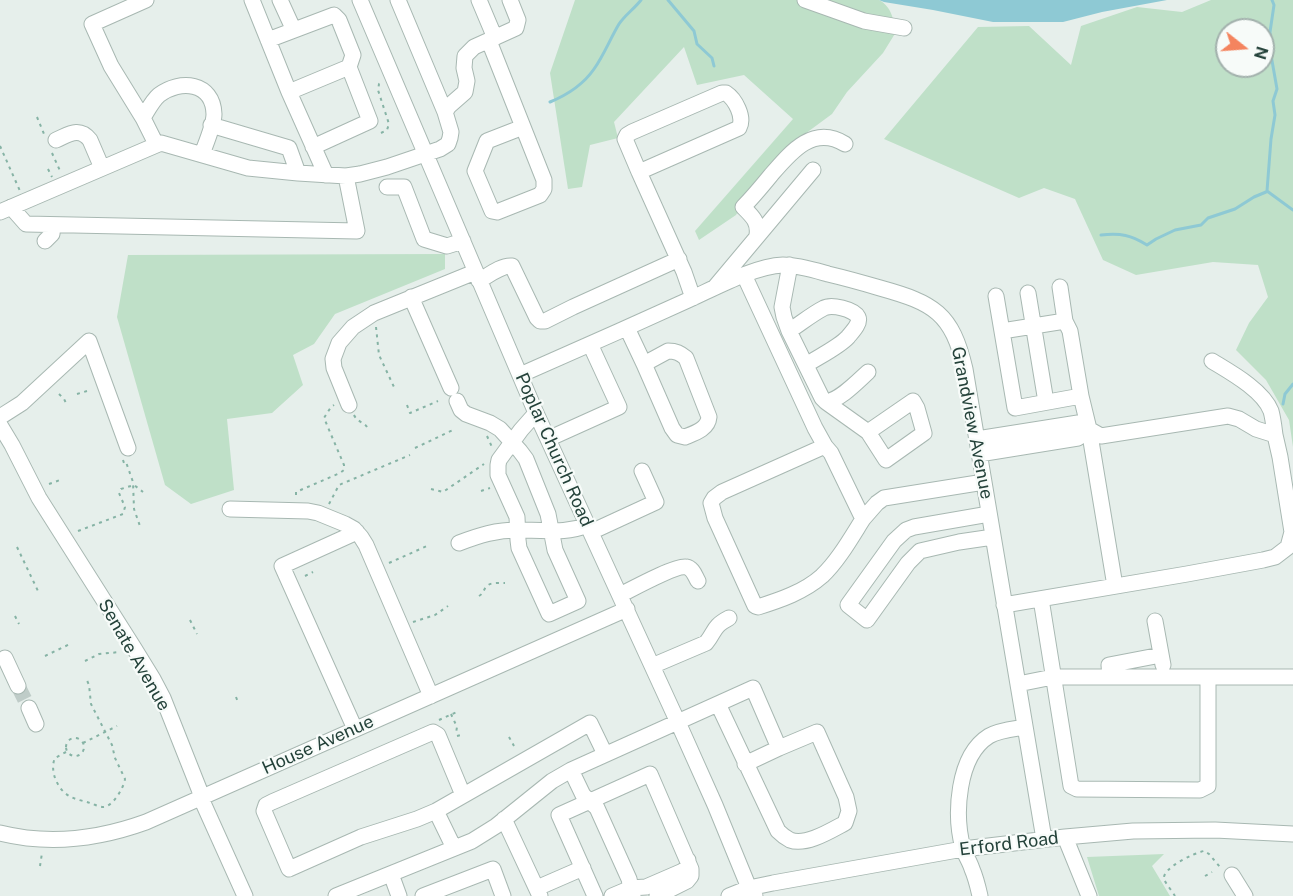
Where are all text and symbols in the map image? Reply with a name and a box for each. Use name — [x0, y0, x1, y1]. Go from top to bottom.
north arrow — [1215, 18, 1275, 78]
text: N — [1250, 44, 1272, 62]
street label: Grandview Avenue — [947, 345, 997, 501]
street label: Poplar Church Road — [510, 370, 598, 530]
street label: Senate Avenue — [93, 595, 175, 715]
street label: House Avenue — [259, 711, 377, 779]
street label: Erford Road — [958, 827, 1060, 861]

